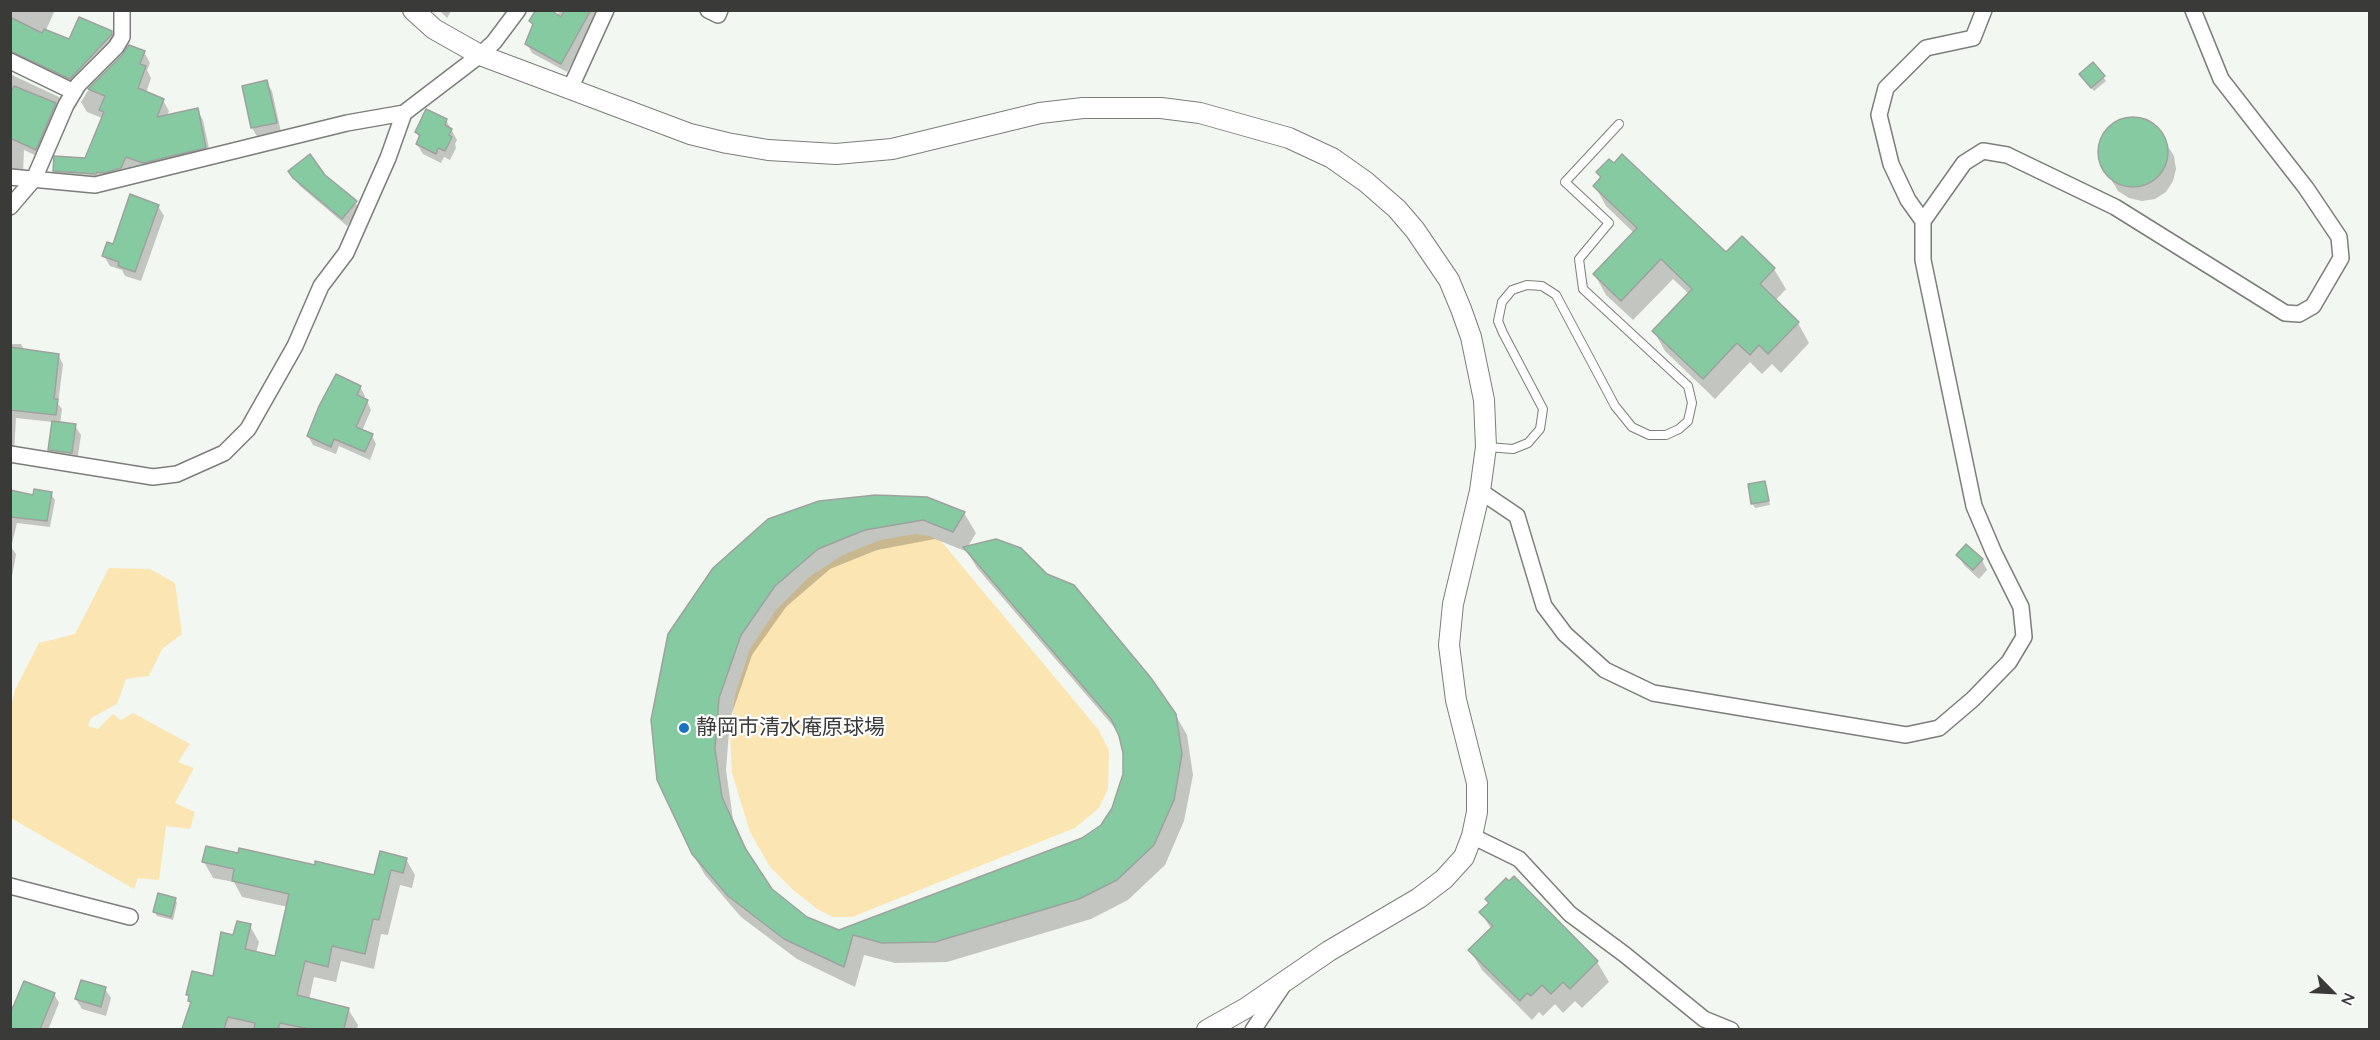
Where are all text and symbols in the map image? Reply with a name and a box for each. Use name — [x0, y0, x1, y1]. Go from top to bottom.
place label: 静岡市清水庵原球場 — [696, 715, 885, 741]
marker: 静岡市清水庵原球場 — [677, 721, 691, 735]
north arrow — [2302, 962, 2362, 1022]
text: N — [2337, 990, 2360, 1009]

